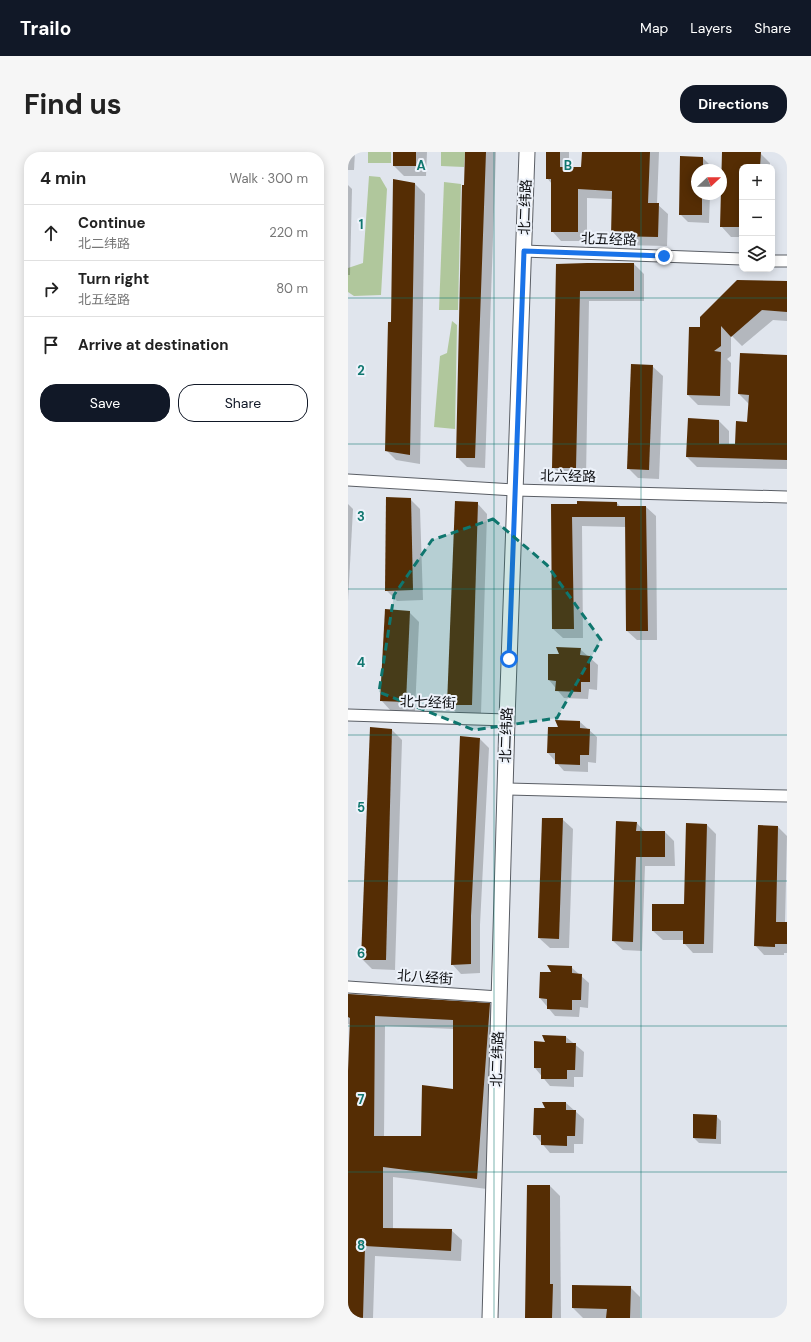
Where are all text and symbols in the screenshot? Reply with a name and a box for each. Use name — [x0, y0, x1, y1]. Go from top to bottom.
text: Trailo — [20, 16, 71, 41]
text: Map — [640, 19, 668, 37]
text: Layers — [690, 19, 732, 37]
text: Share — [754, 19, 791, 37]
button: Directions — [680, 85, 787, 123]
text: Find us — [24, 86, 122, 123]
text: A — [416, 157, 426, 174]
text: B — [564, 157, 572, 174]
north arrow — [691, 164, 727, 200]
map controls — [739, 164, 775, 272]
button: + — [739, 164, 775, 200]
text: 4 min — [40, 167, 86, 189]
text: Walk · 300 m — [230, 170, 308, 187]
street label: 北二纬路 — [515, 179, 535, 235]
button: − — [739, 200, 775, 236]
text: Continue — [78, 213, 146, 233]
text: 1 — [359, 216, 363, 233]
icon: ahead — [40, 222, 62, 244]
text: 220 m — [269, 224, 308, 241]
street label: 北五经路 — [581, 229, 637, 249]
text: 北二纬路 — [78, 235, 130, 252]
button: layers — [739, 236, 775, 272]
route end — [655, 247, 673, 265]
text: Turn right — [78, 269, 149, 289]
icon: right — [40, 278, 62, 300]
text: 80 m — [276, 280, 308, 297]
text: 北五经路 — [78, 291, 130, 308]
icon: arrive — [40, 334, 62, 356]
text: Arrive at destination — [78, 335, 229, 355]
text: 2 — [357, 362, 365, 379]
button: Save — [40, 384, 170, 422]
button: Share — [178, 384, 308, 422]
street label: 北六经路 — [540, 467, 596, 485]
text: 3 — [357, 508, 365, 525]
route start — [500, 650, 518, 668]
text: 4 — [357, 654, 365, 671]
street label: 北七经街 — [400, 692, 456, 712]
street label: 北二纬路 — [496, 707, 516, 763]
text: 5 — [357, 799, 365, 816]
text: 6 — [357, 945, 365, 962]
street label: 北八经街 — [396, 966, 454, 988]
street label: 北二纬路 — [487, 1031, 507, 1087]
text: 7 — [358, 1091, 365, 1108]
text: 8 — [357, 1237, 365, 1254]

